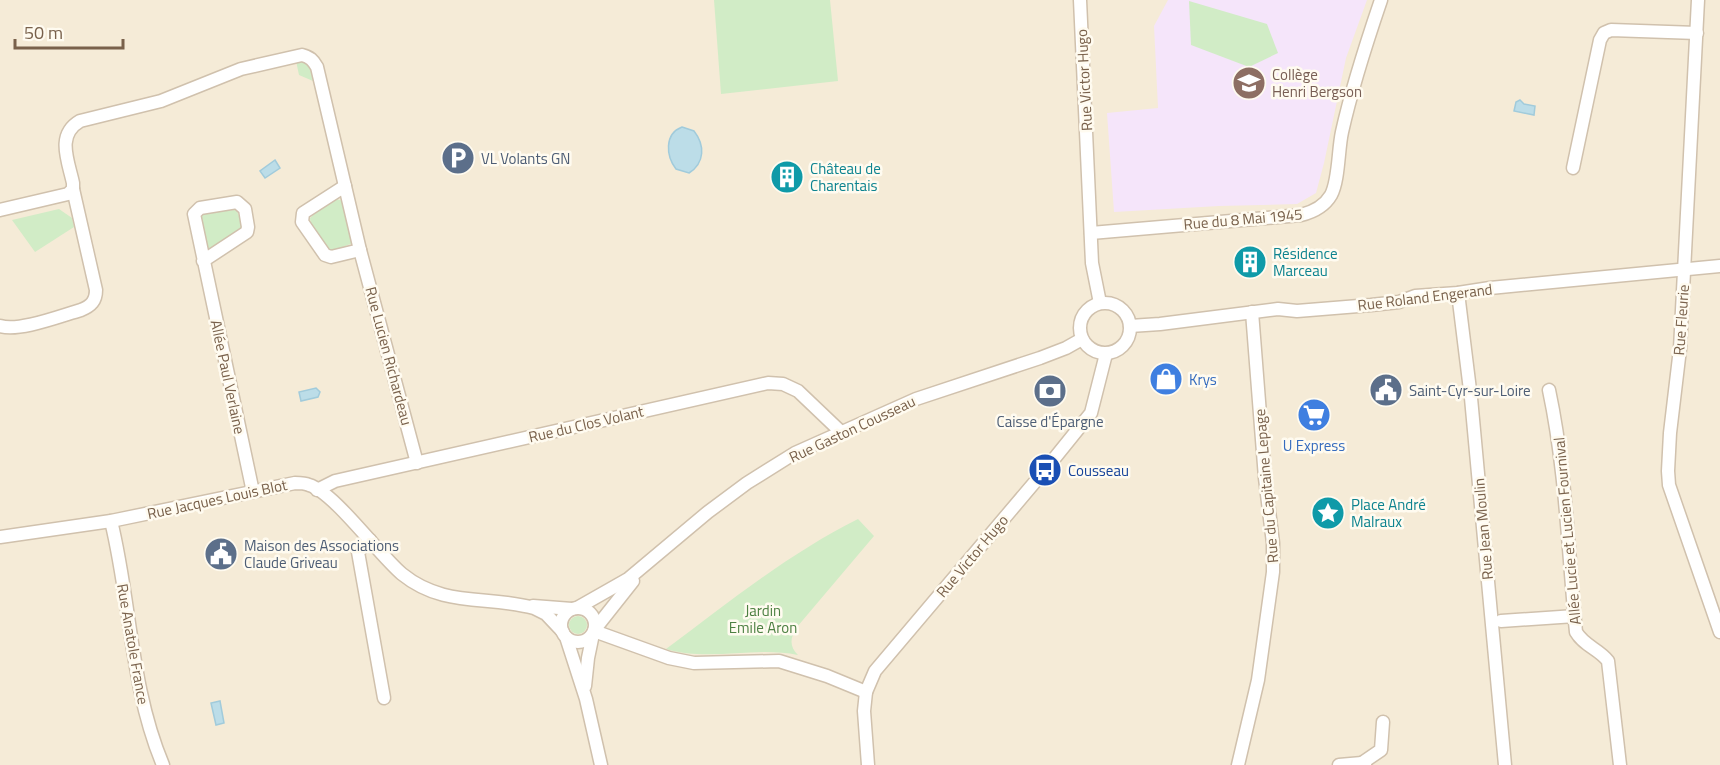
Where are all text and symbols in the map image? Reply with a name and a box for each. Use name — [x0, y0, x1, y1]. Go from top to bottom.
scale bar — [15, 12, 123, 50]
text: 50 m — [24, 19, 63, 46]
street label: Rue Victor Hugo — [1070, 28, 1098, 132]
place label: Collège Henri Bergson — [1272, 63, 1362, 103]
school or university icon: Collège Henri Bergson — [1231, 65, 1267, 101]
parking icon: VL Volants GN — [440, 140, 476, 176]
place label: VL Volants GN — [481, 147, 570, 170]
place label: Château de Charentais — [810, 157, 881, 197]
building icon: Château de Charentais — [769, 159, 805, 195]
street label: Rue du 8 Mai 1945 — [1183, 202, 1303, 236]
place label: Résidence Marceau — [1273, 242, 1338, 282]
building icon: Résidence Marceau — [1232, 244, 1268, 280]
street label: Rue Roland Engerand — [1356, 277, 1494, 317]
street label: Rue Lucien Richardeau — [359, 284, 419, 428]
street label: Rue Fleurie — [1667, 284, 1695, 356]
street label: Allée Paul Verlaine — [205, 318, 251, 436]
shop icon: Krys — [1148, 361, 1184, 397]
place label: Krys — [1189, 368, 1217, 391]
public building icon: Saint-Cyr-sur-Loire — [1368, 372, 1404, 408]
bank icon: Caisse d'Épargne — [1032, 373, 1068, 409]
place label: Saint-Cyr-sur-Loire — [1409, 379, 1531, 402]
street label: Rue Gaston Cousseau — [785, 390, 919, 468]
supermarket icon: U Express — [1296, 397, 1332, 433]
street label: Rue du Clos Volant — [526, 399, 647, 448]
street label: Rue du Capitaine Lepage — [1248, 408, 1284, 564]
place label: Caisse d'Épargne — [997, 410, 1103, 433]
place label: U Express — [1283, 434, 1345, 457]
street label: Allée Lucie et Lucien Fournival — [1547, 436, 1587, 626]
bus stop icon: Cousseau — [1027, 452, 1063, 488]
place label: Cousseau — [1068, 459, 1129, 482]
street label: Rue Jacques Louis Blot — [145, 473, 290, 525]
street label: Rue Jean Moulin — [1467, 477, 1499, 581]
place label: Place André Malraux — [1351, 493, 1426, 533]
place icon: Place André Malraux — [1310, 495, 1346, 531]
street label: Rue Victor Hugo — [930, 509, 1014, 602]
place label: Maison des Associations Claude Griveau — [244, 534, 399, 574]
public building icon: Maison des Associations Claude Griveau — [203, 536, 239, 572]
street label: Rue Anatole France — [111, 582, 155, 706]
park label: Jardin Emile Aron — [729, 599, 797, 639]

